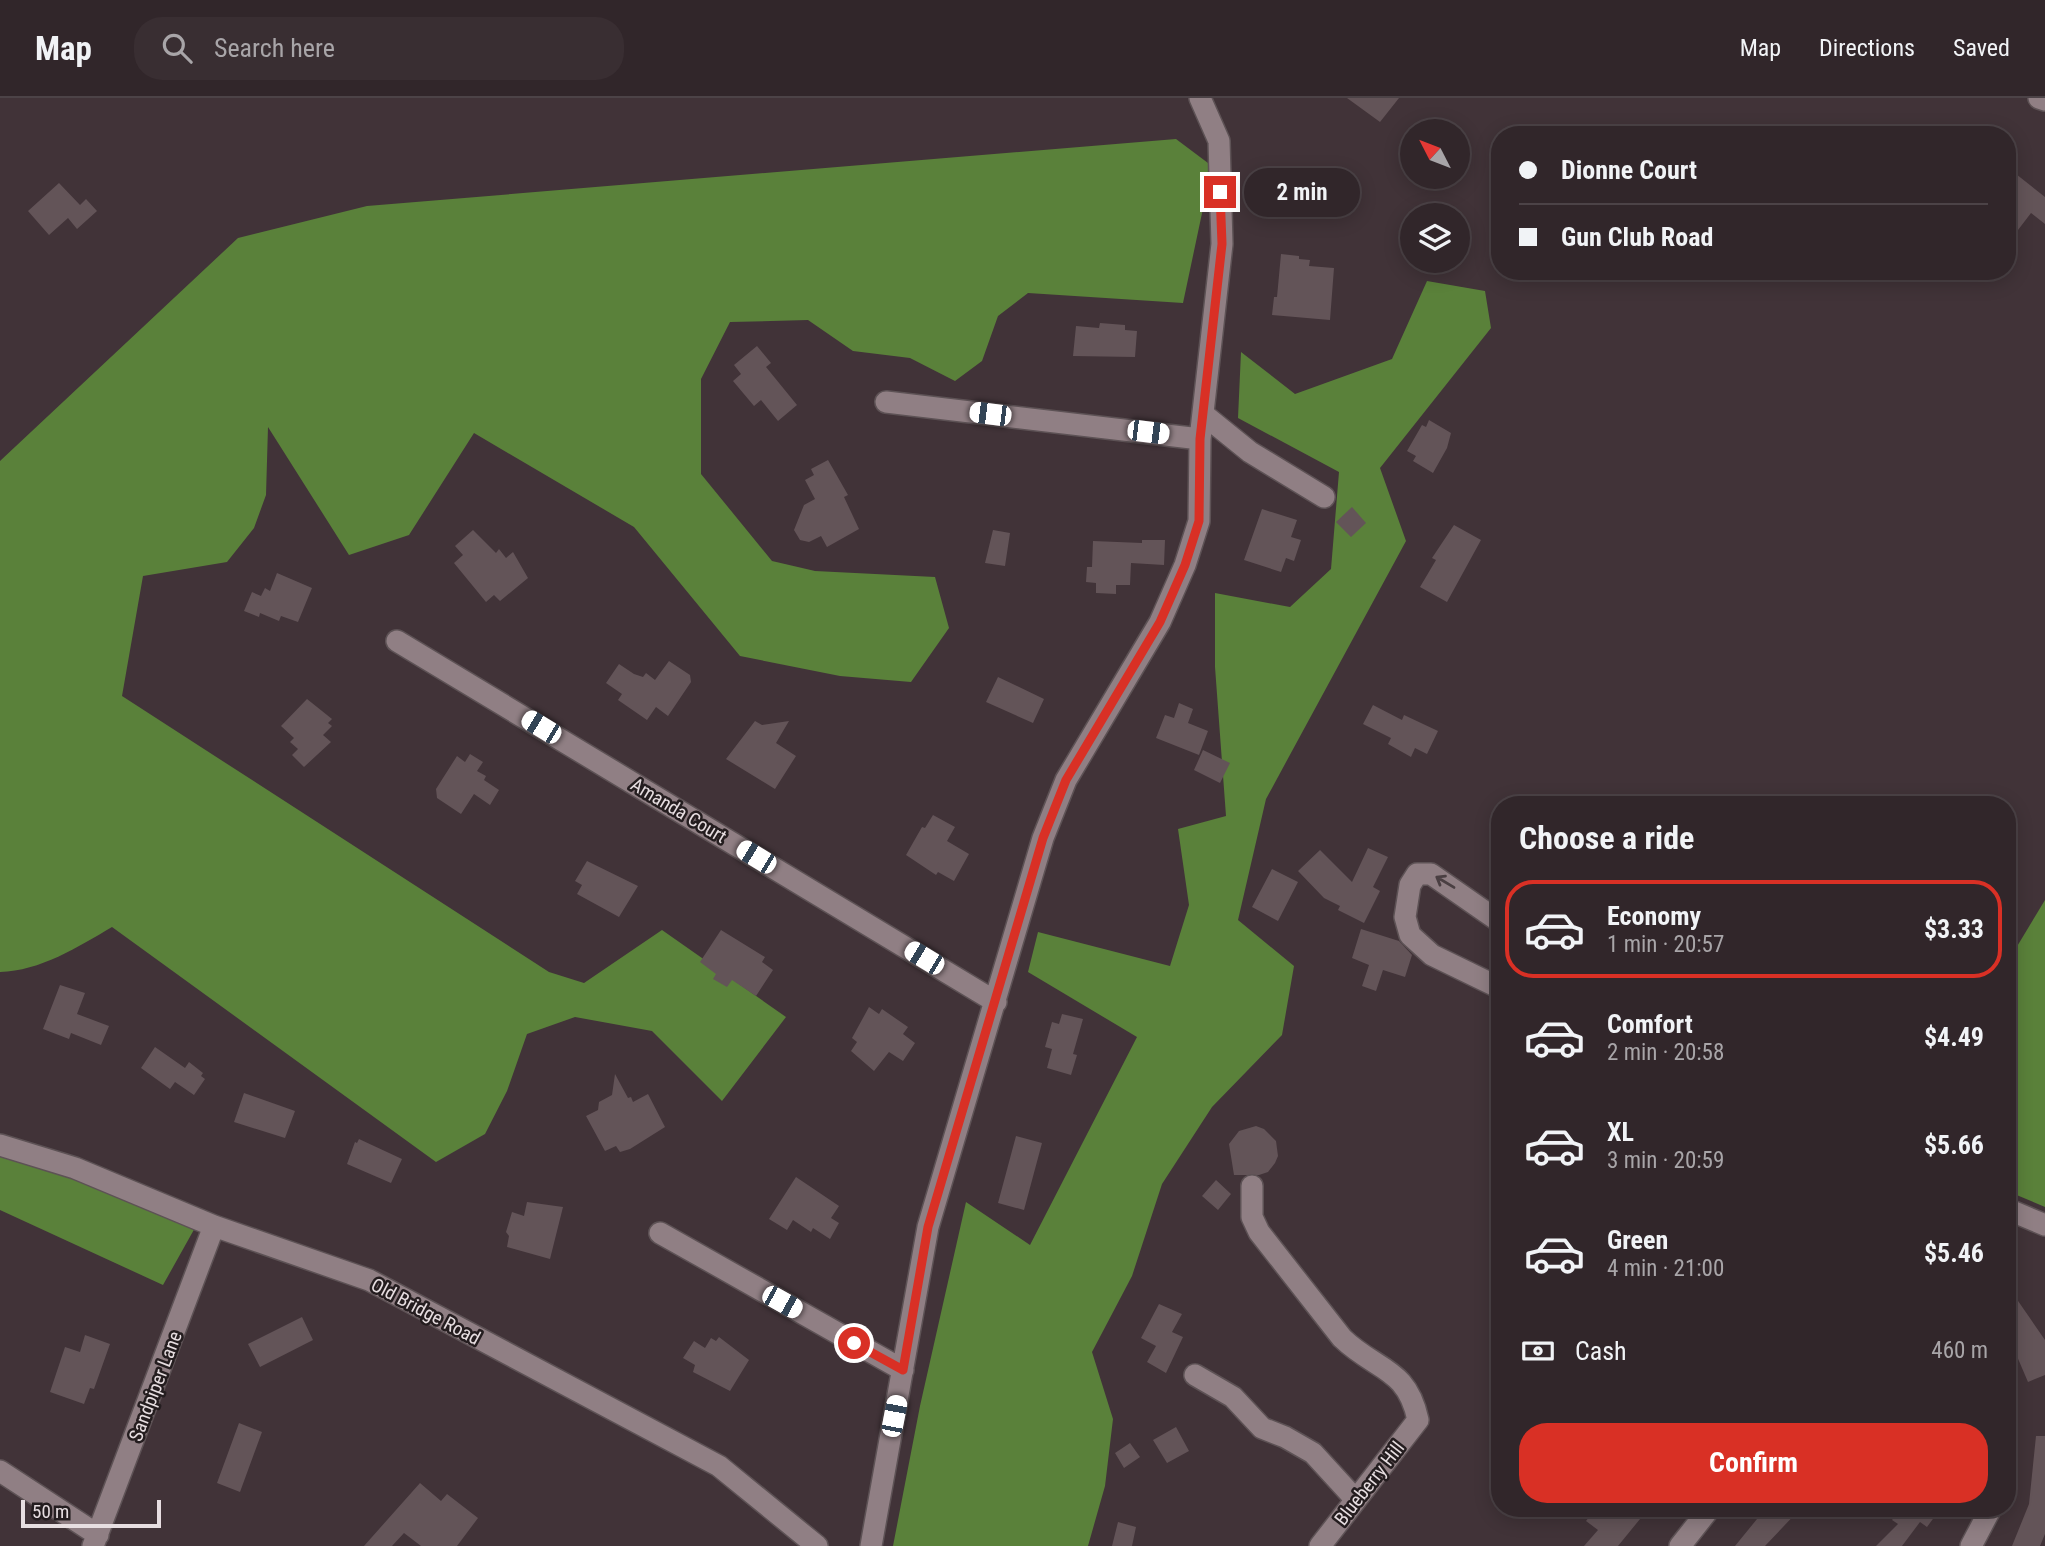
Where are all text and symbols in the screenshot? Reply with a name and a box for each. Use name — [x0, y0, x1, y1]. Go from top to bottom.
search box — [134, 17, 624, 80]
text: Map — [35, 29, 92, 68]
icon: search — [158, 29, 196, 67]
text: Search here — [214, 33, 335, 63]
text: Map — [1740, 34, 1781, 62]
text: Directions — [1819, 34, 1915, 62]
text: Saved — [1953, 34, 2010, 62]
north arrow — [1400, 119, 1470, 189]
map controls — [1400, 119, 1470, 273]
text: Dionne Court — [1561, 155, 1697, 185]
callout: 2 min — [1244, 168, 1360, 217]
route end — [1204, 176, 1236, 208]
text: 2 min — [1276, 179, 1328, 206]
button: layers — [1400, 203, 1470, 273]
text: Gun Club Road — [1561, 222, 1713, 252]
car — [968, 401, 1013, 427]
car — [1126, 419, 1171, 445]
car — [518, 707, 565, 747]
street label: Amanda Court — [627, 773, 731, 848]
text: Choose a ride — [1519, 819, 1694, 857]
car — [733, 837, 780, 877]
one-way arrow — [1435, 875, 1455, 889]
icon: car — [1523, 898, 1586, 961]
text: Economy — [1607, 901, 1701, 931]
text: $3.33 — [1924, 914, 1984, 944]
text: 1 min · 20:57 — [1607, 931, 1724, 958]
car — [901, 938, 948, 978]
icon: car — [1523, 1006, 1586, 1069]
text: Comfort — [1607, 1009, 1693, 1039]
text: $4.49 — [1924, 1022, 1984, 1052]
text: 2 min · 20:58 — [1607, 1039, 1724, 1066]
icon: car — [1523, 1114, 1586, 1177]
text: XL — [1607, 1117, 1634, 1147]
text: $5.66 — [1924, 1130, 1984, 1160]
text: 3 min · 20:59 — [1607, 1147, 1724, 1174]
icon: car — [1523, 1222, 1586, 1285]
text: Green — [1607, 1225, 1668, 1255]
text: $5.46 — [1924, 1238, 1984, 1268]
text: 4 min · 21:00 — [1607, 1255, 1724, 1282]
street label: Old Bridge Road — [367, 1273, 484, 1350]
car — [759, 1283, 806, 1321]
route start — [838, 1327, 870, 1359]
street label: Sandpiper Lane — [124, 1328, 187, 1444]
icon: cash — [1519, 1332, 1557, 1370]
text: Cash — [1575, 1336, 1627, 1366]
text: 460 m — [1931, 1337, 1988, 1364]
car — [880, 1393, 909, 1439]
button: Confirm — [1519, 1423, 1988, 1503]
street label: Blueberry Hill — [1330, 1437, 1409, 1530]
scale bar — [21, 1497, 161, 1529]
text: 50 m — [32, 1500, 69, 1523]

